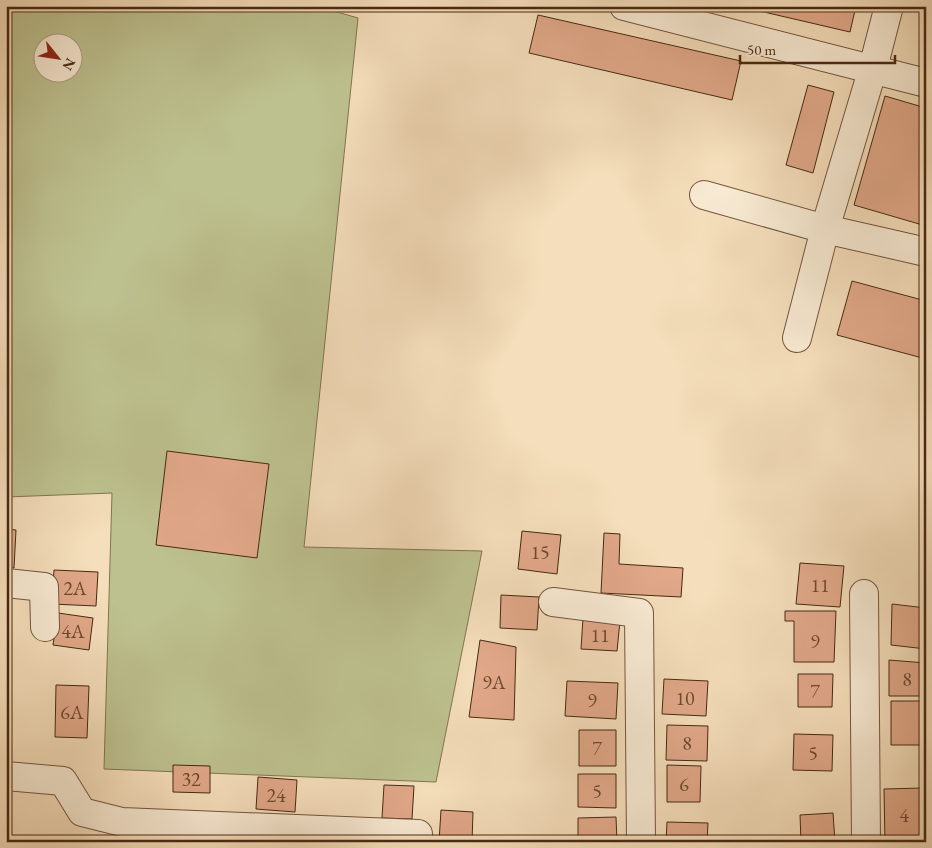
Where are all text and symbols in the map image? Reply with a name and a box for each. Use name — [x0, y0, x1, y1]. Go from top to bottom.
north arrow — [32, 32, 82, 82]
scale bar — [740, 32, 894, 64]
text: 50 m — [747, 40, 776, 59]
text: N — [58, 55, 80, 74]
house number: 15 — [530, 539, 550, 565]
house number: 11 — [810, 572, 830, 598]
house number: 2А — [63, 575, 87, 601]
house number: 4А — [61, 618, 85, 644]
house number: 11 — [590, 622, 610, 648]
house number: 9 — [810, 628, 820, 654]
house number: 8 — [902, 666, 912, 692]
house number: 9А — [482, 669, 506, 695]
house number: 7 — [810, 678, 820, 704]
house number: 10 — [675, 685, 695, 711]
house number: 9 — [587, 687, 597, 713]
house number: 6А — [60, 699, 84, 725]
house number: 8 — [682, 730, 692, 756]
house number: 7 — [592, 735, 602, 761]
house number: 5 — [808, 740, 818, 766]
house number: 32 — [181, 766, 201, 792]
house number: 6 — [679, 771, 689, 797]
house number: 5 — [592, 778, 602, 804]
house number: 24 — [266, 782, 286, 808]
house number: 4 — [899, 802, 909, 828]

